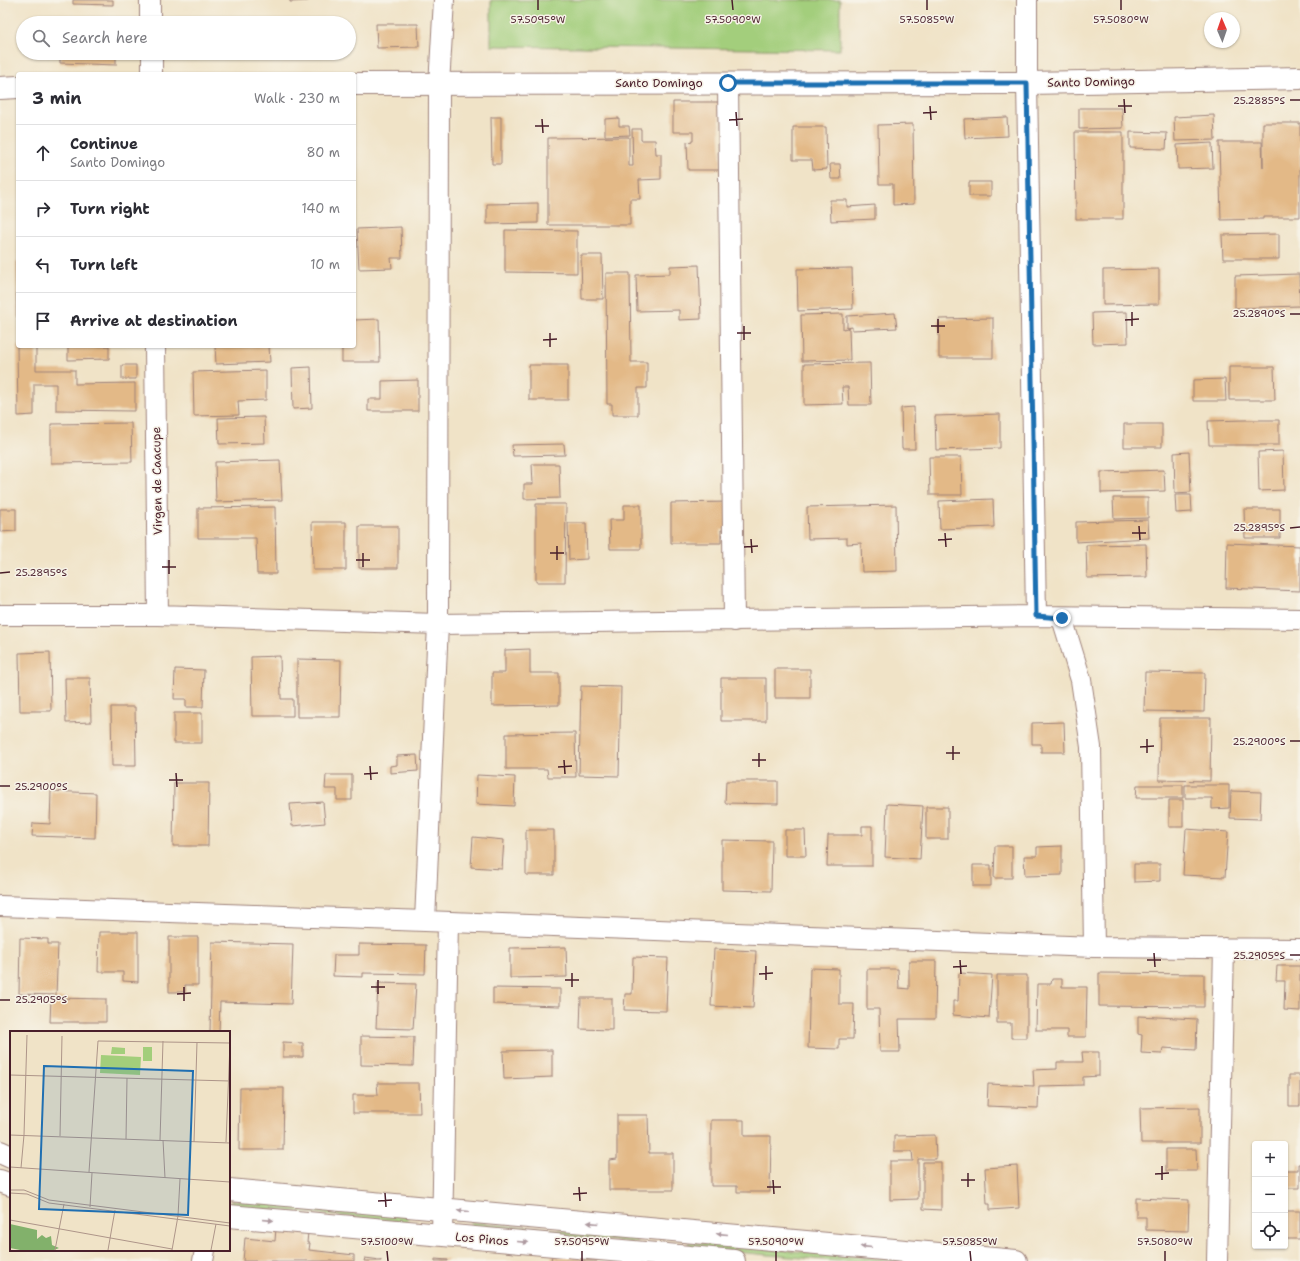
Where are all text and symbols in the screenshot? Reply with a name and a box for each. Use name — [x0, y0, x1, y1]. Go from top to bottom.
north arrow — [1204, 12, 1240, 48]
text: 57.5095°W — [511, 13, 566, 26]
text: 57.5090°W — [705, 13, 761, 26]
text: 57.5085°W — [900, 13, 955, 26]
text: 57.5080°W — [1093, 13, 1149, 26]
search box — [16, 16, 356, 60]
icon: search — [30, 27, 52, 49]
text: Search here — [62, 28, 148, 48]
street label: Santo Domingo — [1047, 73, 1135, 91]
route start — [719, 74, 737, 92]
street label: Santo Domingo — [615, 75, 703, 91]
text: 3 min — [32, 87, 82, 109]
text: Walk · 230 m — [254, 90, 340, 107]
text: 25.2885°S — [1233, 94, 1286, 107]
text: Continue — [70, 134, 138, 154]
icon: ahead — [32, 142, 54, 164]
text: 80 m — [306, 144, 340, 161]
text: Santo Domingo — [70, 154, 165, 171]
icon: right — [32, 198, 54, 220]
text: Turn right — [70, 199, 150, 219]
text: 140 m — [301, 200, 340, 217]
icon: left — [32, 254, 54, 276]
text: Turn left — [70, 255, 138, 275]
text: 10 m — [310, 256, 340, 273]
text: 25.2890°S — [1233, 307, 1286, 320]
icon: arrive — [32, 310, 54, 332]
text: Arrive at destination — [70, 311, 238, 331]
street label: Virgen de Caacupe — [148, 426, 166, 535]
text: 25.2895°S — [1233, 521, 1285, 534]
text: 25.2895°S — [15, 566, 67, 579]
route end — [1053, 609, 1071, 627]
text: 25.2900°S — [1232, 735, 1286, 748]
text: 25.2900°S — [14, 780, 68, 793]
text: 25.2905°S — [1233, 949, 1285, 962]
text: 25.2905°S — [15, 993, 67, 1006]
inset map — [10, 1031, 230, 1251]
map controls — [1252, 1141, 1288, 1249]
button: + — [1252, 1141, 1288, 1177]
button: − — [1252, 1177, 1288, 1213]
one-way arrow — [457, 1208, 469, 1215]
button: locate — [1252, 1213, 1288, 1249]
one-way arrow — [262, 1216, 274, 1223]
one-way arrow — [587, 1219, 599, 1226]
street label: Los Pinos — [454, 1229, 510, 1249]
one-way arrow — [716, 1231, 728, 1238]
text: 57.5100°W — [361, 1235, 414, 1248]
text: 57.5095°W — [555, 1235, 610, 1248]
text: 57.5090°W — [748, 1235, 804, 1248]
text: 57.5085°W — [943, 1235, 998, 1248]
text: 57.5080°W — [1137, 1235, 1193, 1248]
one-way arrow — [517, 1239, 529, 1246]
one-way arrow — [860, 1244, 872, 1251]

